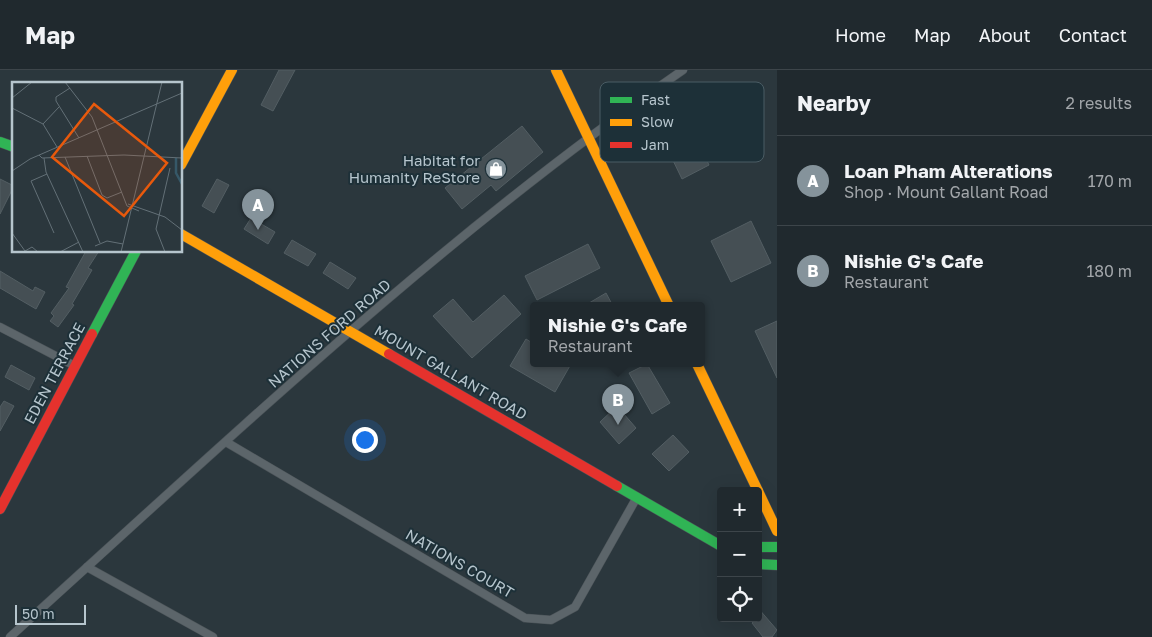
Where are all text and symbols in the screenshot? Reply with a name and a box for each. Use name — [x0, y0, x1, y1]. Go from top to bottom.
text: Map — [25, 20, 75, 49]
text: Home — [835, 24, 886, 46]
text: Map — [914, 24, 951, 46]
text: About — [979, 24, 1031, 46]
text: Contact — [1059, 24, 1127, 46]
inset map — [12, 82, 182, 252]
legend — [600, 82, 764, 162]
text: Nearby — [797, 90, 871, 116]
text: Fast — [641, 91, 670, 108]
text: 2 results — [1066, 93, 1132, 113]
text: Slow — [641, 113, 674, 130]
text: Jam — [641, 136, 669, 153]
place label: Habitat for Humanity ReStore — [349, 151, 480, 186]
shop icon: Habitat for Humanity ReStore — [484, 157, 508, 181]
text: Loan Pham Alterations — [844, 159, 1053, 182]
text: A — [807, 171, 819, 191]
text: 170 m — [1088, 171, 1132, 191]
text: Shop · Mount Gallant Road — [844, 182, 1048, 202]
pin: A — [242, 189, 274, 230]
text: Nishie G's Cafe — [844, 249, 983, 272]
text: B — [807, 261, 819, 281]
text: 180 m — [1086, 261, 1132, 281]
text: Restaurant — [844, 272, 929, 292]
street label: NATIONS FORD ROAD — [264, 275, 394, 391]
popup — [530, 302, 705, 367]
text: Nishie G's Cafe — [548, 313, 687, 336]
street label: EDEN TERRACE — [20, 319, 88, 427]
street label: MOUNT GALLANT ROAD — [371, 321, 531, 423]
text: Restaurant — [548, 336, 633, 356]
pin: B — [602, 384, 634, 425]
your location — [352, 427, 378, 453]
map controls — [717, 487, 762, 622]
button: + — [717, 487, 762, 532]
street label: NATIONS COURT — [403, 525, 517, 601]
button: − — [717, 532, 762, 577]
button: locate — [717, 577, 762, 622]
scale bar — [15, 602, 86, 625]
text: 50 m — [22, 605, 55, 622]

